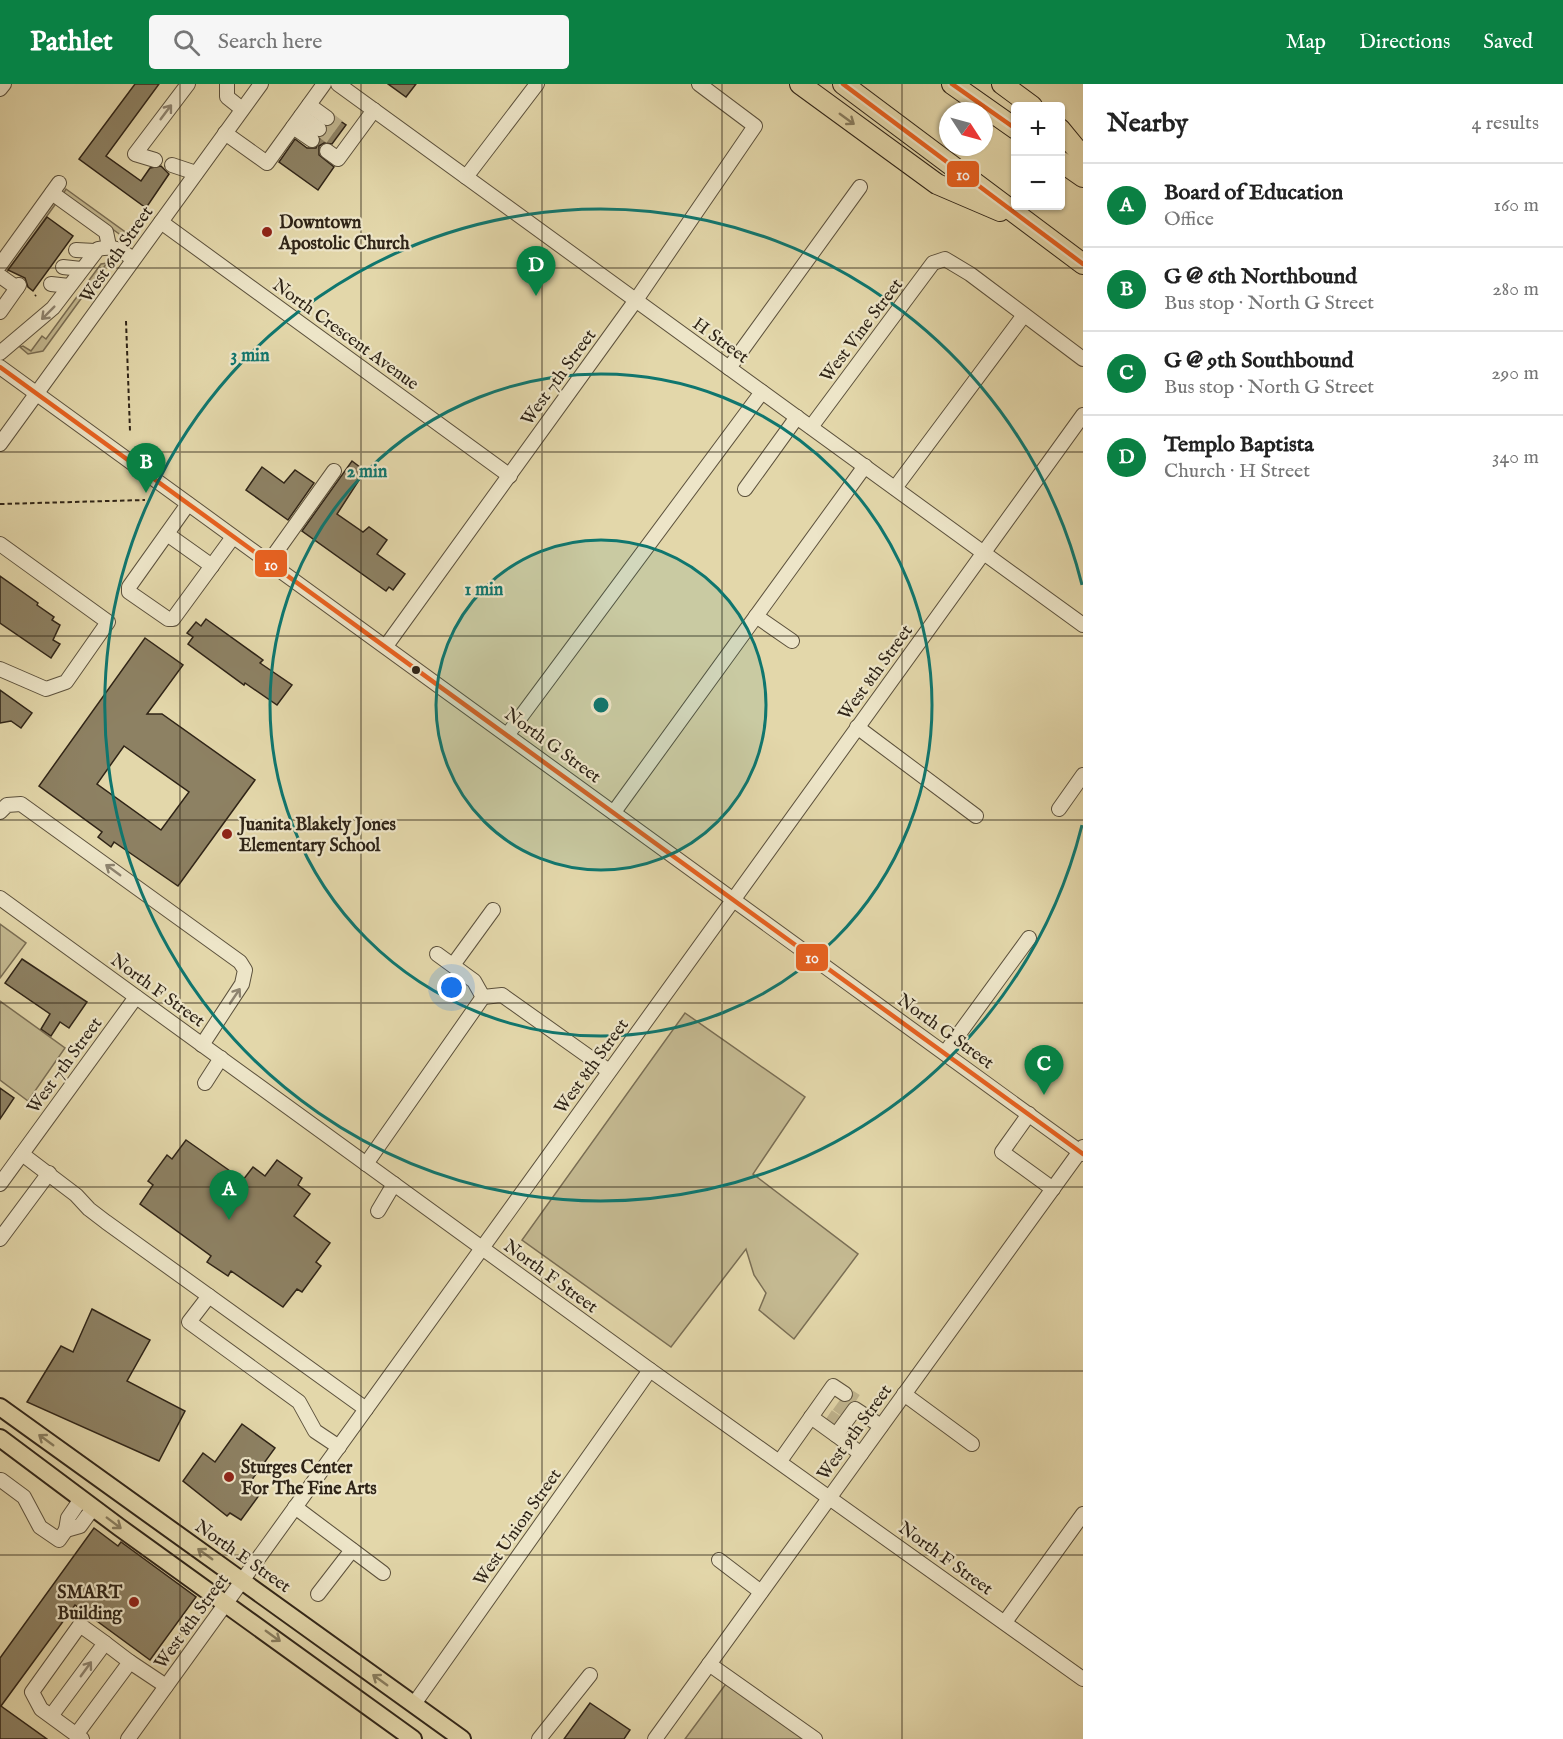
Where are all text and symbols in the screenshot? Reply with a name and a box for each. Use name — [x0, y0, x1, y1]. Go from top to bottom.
search box — [149, 15, 569, 69]
text: Pathlet — [30, 25, 113, 60]
icon: search — [170, 26, 203, 59]
text: Search here — [218, 28, 322, 56]
text: Map — [1286, 29, 1326, 56]
text: Directions — [1359, 29, 1450, 56]
text: Saved — [1483, 29, 1533, 56]
north arrow — [939, 102, 993, 156]
map controls — [1011, 102, 1065, 210]
button: + — [1011, 102, 1065, 156]
one-way arrow — [160, 105, 173, 121]
text: Nearby — [1107, 107, 1188, 140]
text: 4 results — [1472, 111, 1539, 136]
one-way arrow — [839, 112, 855, 125]
button: − — [1011, 156, 1065, 210]
line badge: 10 — [946, 160, 980, 188]
text: 10 — [956, 166, 970, 186]
text: Board of Education — [1164, 179, 1343, 207]
text: A — [1120, 193, 1133, 218]
text: 160 m — [1493, 193, 1539, 218]
street label: West 6th Street — [75, 202, 159, 308]
text: Office — [1164, 207, 1214, 232]
place label: Downtown Apostolic Church — [278, 212, 410, 256]
marker: Downtown Apostolic Church — [260, 225, 274, 239]
pin: D — [516, 246, 556, 296]
text: G @ 6th Northbound — [1164, 263, 1357, 291]
street label: North Crescent Avenue — [267, 274, 423, 396]
street label: West Vine Street — [816, 274, 909, 387]
text: B — [1120, 277, 1133, 302]
text: 280 m — [1492, 277, 1539, 302]
text: Bus stop · North G Street — [1164, 291, 1374, 316]
one-way arrow — [40, 305, 55, 320]
street label: H Street — [687, 313, 753, 369]
street label: West 7th Street — [516, 325, 602, 431]
text: 3 min — [231, 345, 270, 368]
text: G @ 9th Southbound — [1164, 347, 1353, 375]
text: C — [1119, 361, 1134, 386]
text: 290 m — [1491, 361, 1539, 386]
text: Bus stop · North G Street — [1164, 375, 1374, 400]
text: Templo Baptista — [1164, 431, 1314, 459]
pin: B — [126, 444, 166, 493]
text: D — [1118, 445, 1135, 470]
text: 340 m — [1492, 445, 1539, 470]
text: Church · H Street — [1164, 459, 1310, 484]
text: 2 min — [347, 461, 388, 484]
line badge: 10 — [254, 549, 288, 578]
text: 10 — [264, 556, 278, 576]
text: 1 min — [465, 579, 504, 602]
street label: West 8th Street — [834, 621, 919, 725]
unlabelled marker — [410, 664, 422, 676]
centre of rings — [591, 695, 611, 715]
street label: North G Street — [499, 703, 605, 789]
place label: Juanita Blakely Jones Elementary School — [237, 814, 396, 858]
marker: Juanita Blakely Jones Elementary School — [220, 827, 234, 841]
one-way arrow — [105, 864, 121, 876]
line badge: 10 — [795, 943, 829, 972]
street label: North F Street — [105, 949, 209, 1033]
text: 10 — [805, 949, 819, 969]
your location — [437, 973, 466, 1002]
one-way arrow — [229, 988, 241, 1005]
street label: North G Street — [892, 989, 998, 1075]
street label: West 7th Street — [22, 1013, 108, 1119]
street label: West 8th Street — [550, 1015, 635, 1119]
pin: C — [1024, 1046, 1064, 1095]
pin: A — [210, 1170, 248, 1220]
street label: North F Street — [498, 1235, 602, 1319]
street label: West 9th Street — [813, 1380, 898, 1485]
one-way arrow — [39, 1434, 55, 1446]
place label: Sturges Center For The Fine Arts — [241, 1457, 377, 1501]
street label: West Union Street — [469, 1465, 567, 1591]
marker: Sturges Center For The Fine Arts — [222, 1470, 236, 1484]
street label: North E Street — [190, 1516, 295, 1599]
one-way arrow — [106, 1517, 122, 1530]
street label: North F Street — [893, 1517, 997, 1601]
one-way arrow — [197, 1548, 214, 1560]
street label: West 8th Street — [150, 1570, 235, 1674]
place label: SMART Building — [57, 1582, 123, 1626]
marker: SMART Building — [127, 1595, 141, 1609]
one-way arrow — [264, 1630, 280, 1643]
one-way arrow — [79, 1661, 92, 1677]
one-way arrow — [373, 1674, 389, 1686]

